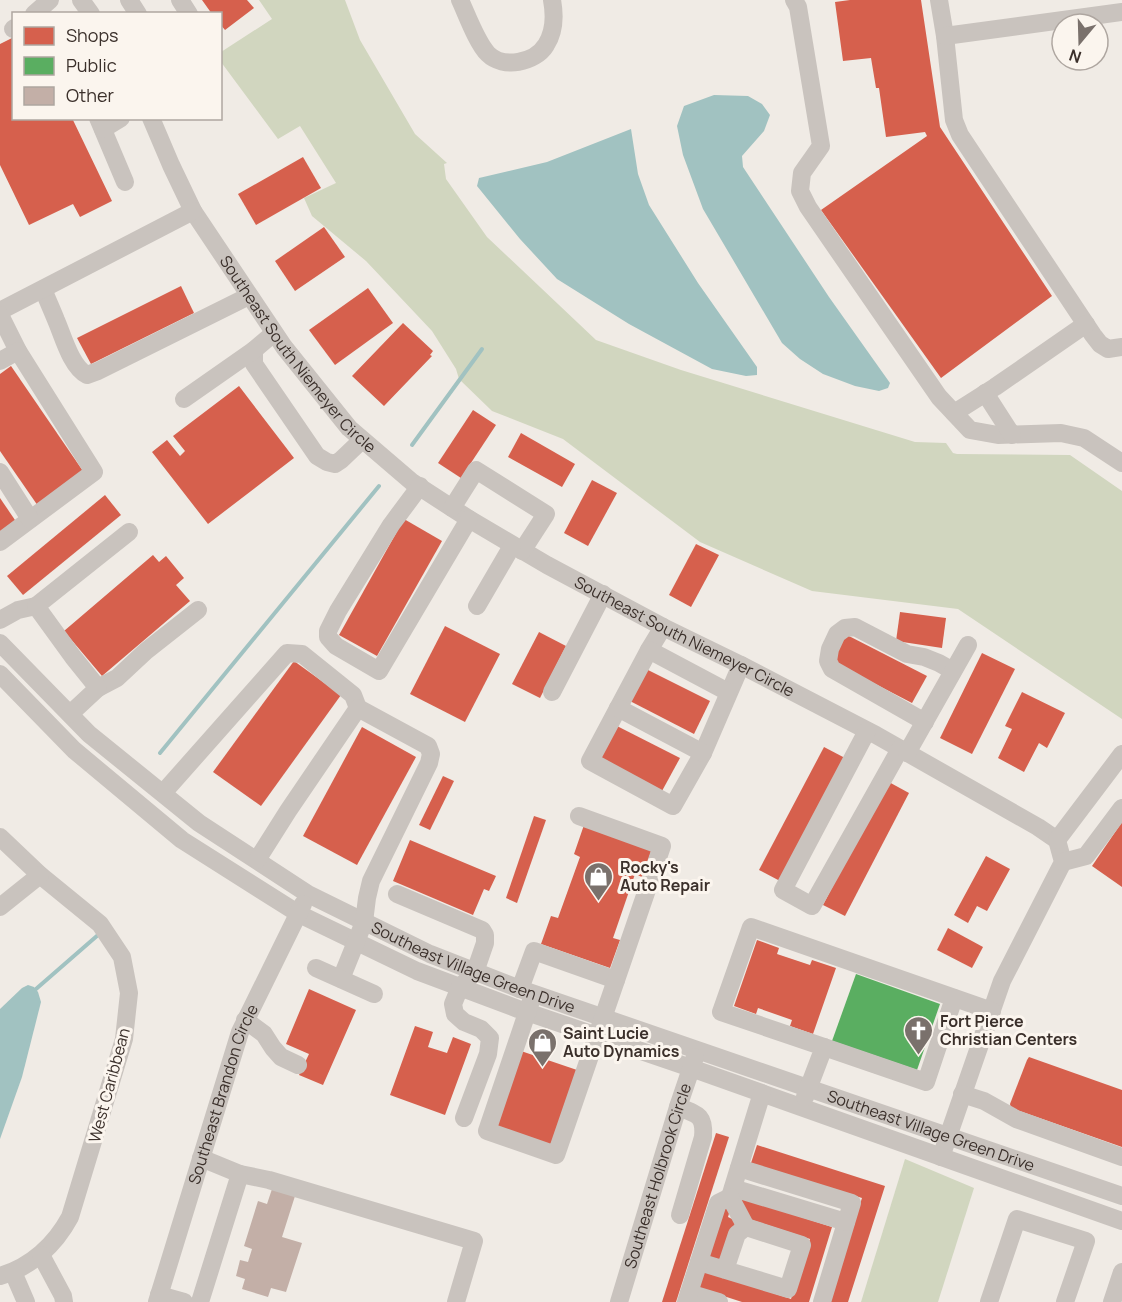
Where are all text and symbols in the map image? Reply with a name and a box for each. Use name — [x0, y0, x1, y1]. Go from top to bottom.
legend — [12, 12, 222, 120]
north arrow — [1050, 12, 1110, 72]
text: Shops — [66, 23, 118, 47]
text: N — [1066, 44, 1084, 68]
text: Public — [66, 53, 117, 77]
text: Other — [66, 83, 114, 107]
street label: Southeast South Niemeyer Circle — [215, 251, 381, 458]
street label: Southeast South Niemeyer Circle — [571, 571, 798, 702]
place label: Rocky's Auto Repair — [620, 856, 710, 896]
shop icon: Rocky's Auto Repair — [583, 860, 615, 902]
street label: Southeast Village Green Drive — [368, 916, 578, 1018]
street label: Southeast Brandon Circle — [183, 1000, 263, 1187]
place label: Fort Pierce Christian Centers — [940, 1010, 1078, 1050]
church icon: Fort Pierce Christian Centers — [903, 1014, 935, 1056]
place label: Saint Lucie Auto Dynamics — [563, 1022, 680, 1062]
street label: West Caribbean — [83, 1025, 135, 1145]
shop icon: Saint Lucie Auto Dynamics — [526, 1026, 558, 1068]
street label: Southeast Holbrook Circle — [619, 1080, 696, 1271]
street label: Southeast Village Green Drive — [824, 1084, 1038, 1176]

